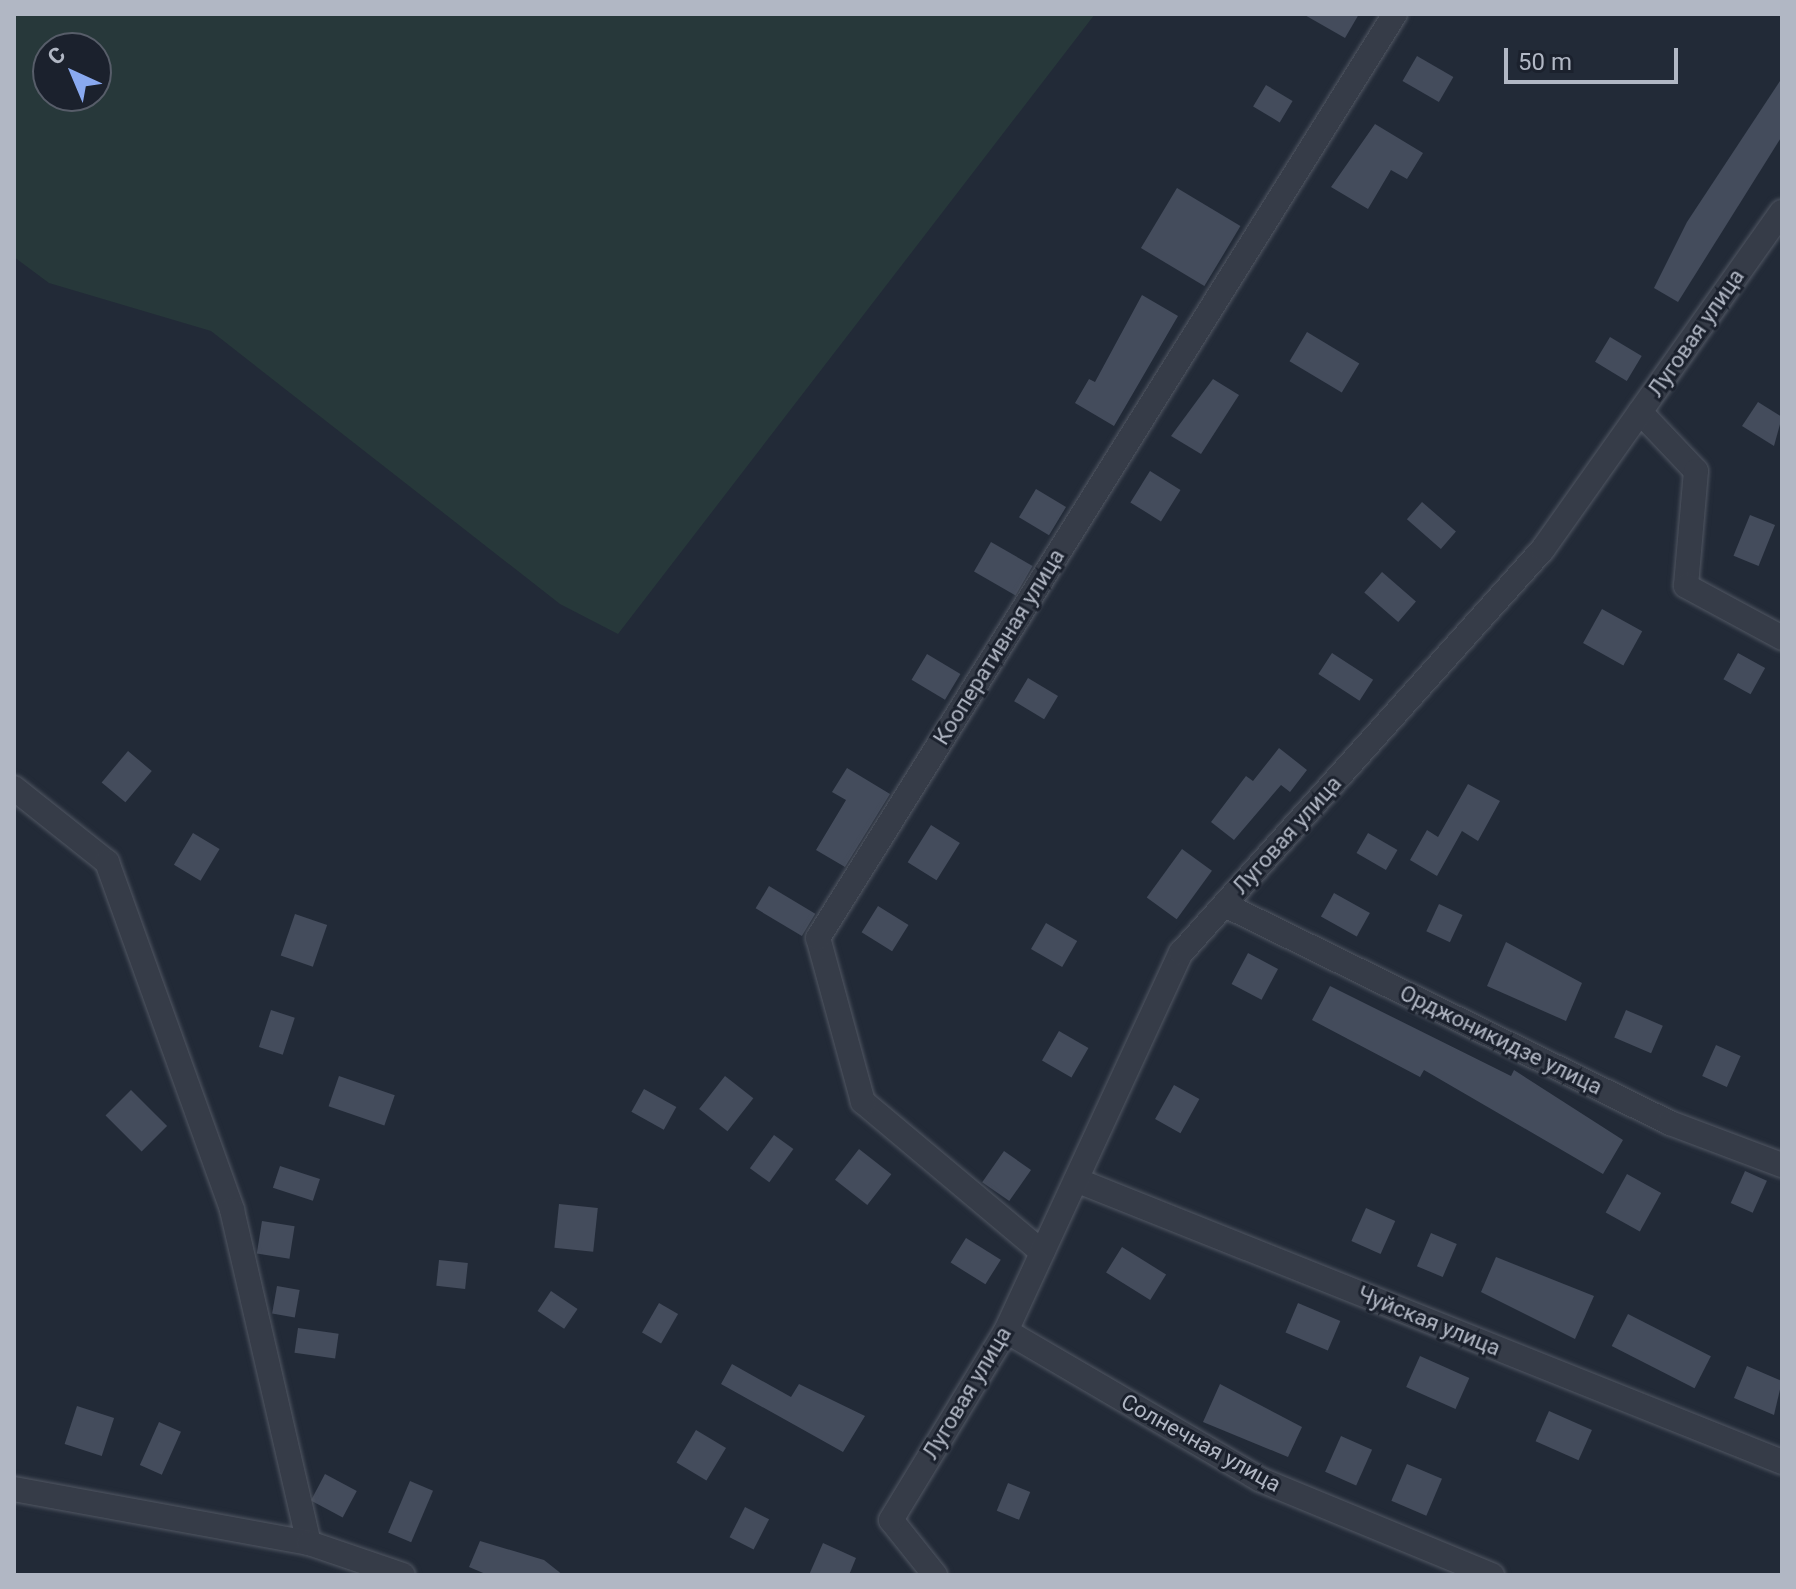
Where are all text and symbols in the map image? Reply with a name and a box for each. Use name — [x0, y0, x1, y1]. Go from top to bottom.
north arrow — [32, 32, 112, 112]
scale bar — [1508, 32, 1682, 82]
text: С — [43, 42, 70, 70]
text: 50 m — [1518, 48, 1572, 76]
street label: Луговая улица — [1642, 264, 1750, 402]
street label: Кооперативная улица — [928, 544, 1070, 750]
street label: Луговая улица — [1227, 770, 1347, 900]
street label: Орджоникидзе улица — [1396, 980, 1606, 1100]
street label: Чуйская улица — [1354, 1280, 1504, 1362]
street label: Луговая улица — [917, 1322, 1017, 1464]
street label: Солнечная улица — [1117, 1388, 1285, 1498]

